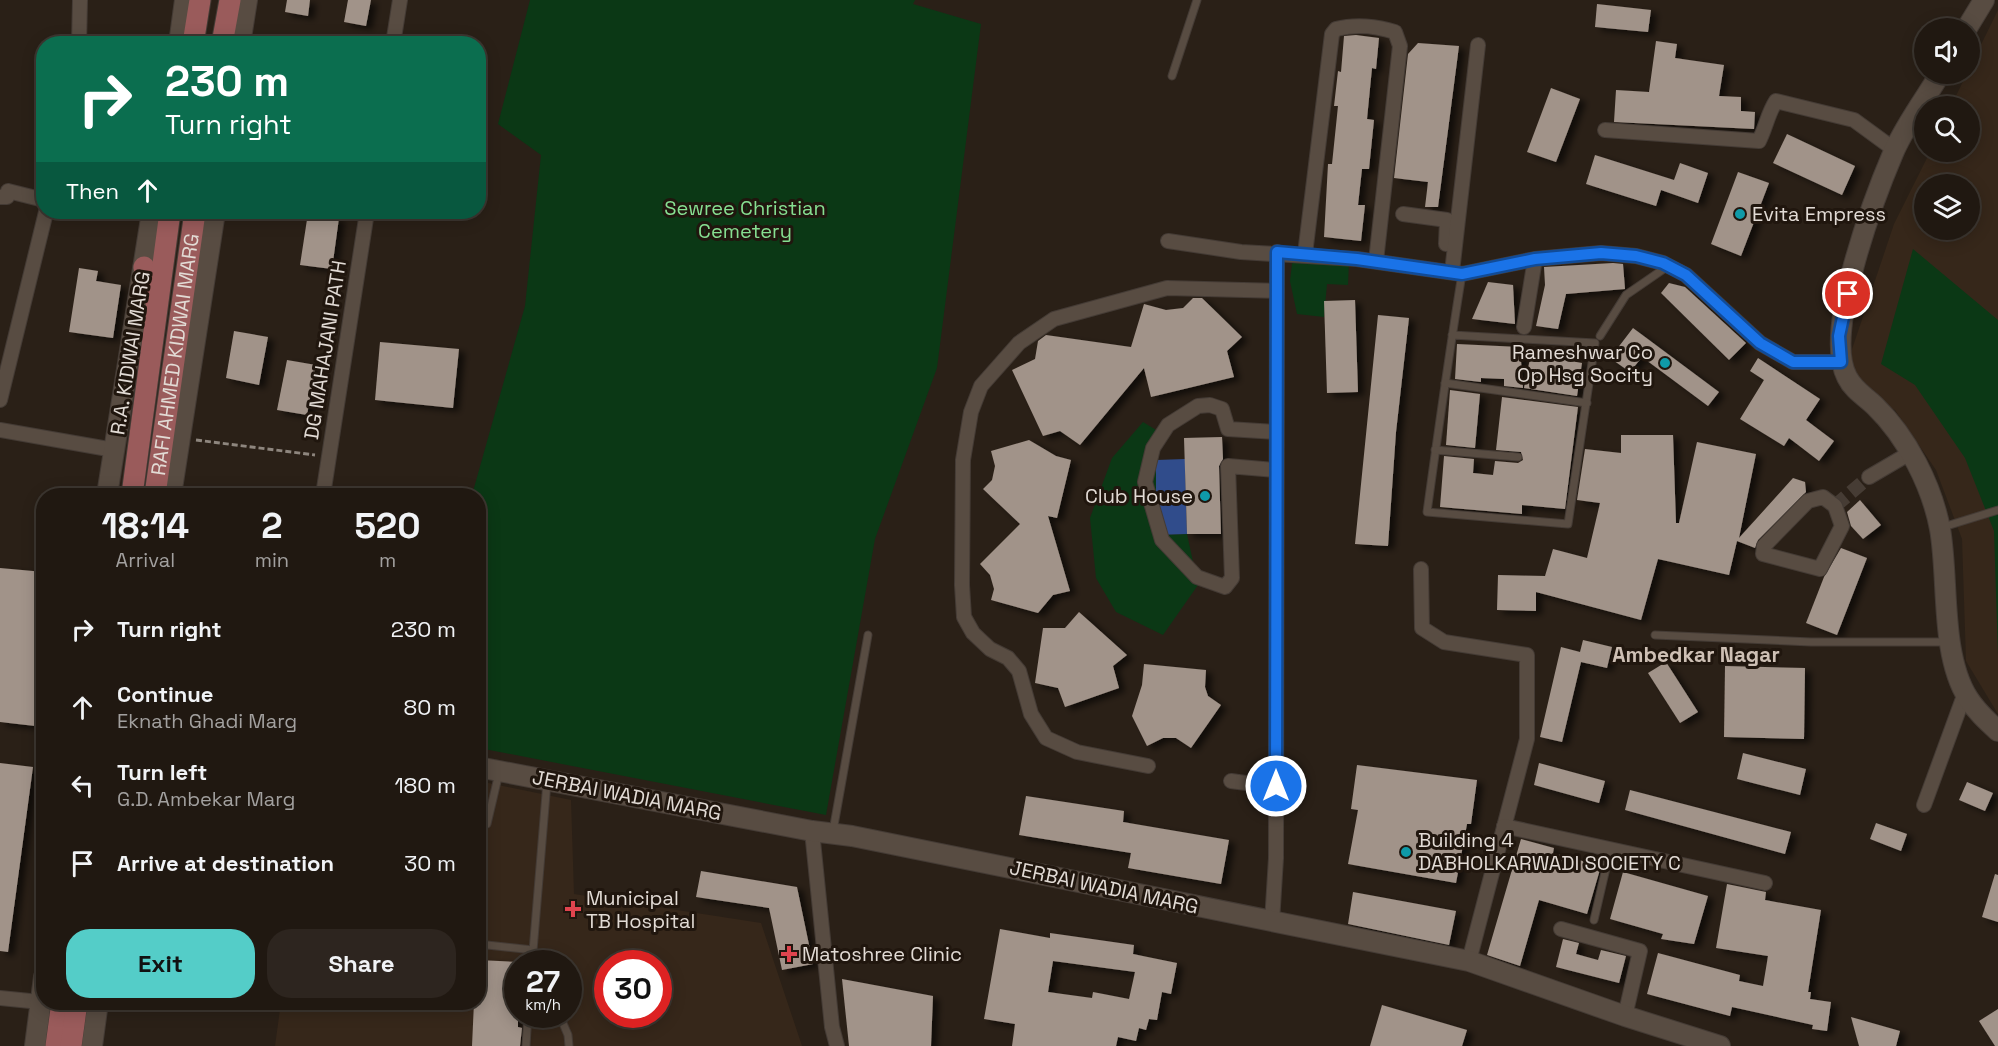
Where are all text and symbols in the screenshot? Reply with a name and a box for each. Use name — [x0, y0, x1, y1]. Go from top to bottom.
map controls — [1914, 18, 1980, 240]
button: sound — [1914, 18, 1980, 84]
text: 230 m — [165, 55, 289, 108]
icon: right — [66, 60, 144, 138]
button: search — [1914, 96, 1980, 162]
text: Turn right — [165, 107, 292, 142]
icon: ahead — [131, 174, 164, 207]
button: layers — [1914, 174, 1980, 240]
text: Then — [66, 177, 119, 205]
park label: Sewree Christian Cemetery — [664, 195, 826, 244]
place label: Evita Empress — [1752, 201, 1886, 227]
marker: Evita Empress — [1733, 207, 1747, 221]
street label: RAFI AHMED KIDWAI MARG — [145, 232, 205, 477]
street label: DG MAHAJANI PATH — [298, 258, 352, 442]
pin — [1822, 268, 1873, 319]
street label: R.A. KIDWAI MARG — [104, 269, 156, 437]
icon: arrive — [1831, 277, 1864, 310]
place label: Rameshwar Co Op Hsg Socity — [1512, 339, 1653, 388]
marker: Rameshwar Co Op Hsg Socity — [1658, 356, 1672, 370]
place label: Club House — [1085, 483, 1193, 509]
marker: Club House — [1198, 489, 1212, 503]
text: 18:14 — [101, 503, 189, 549]
text: 2 — [261, 503, 283, 549]
text: 520 — [355, 503, 421, 549]
text: Arrival — [116, 547, 175, 573]
text: min — [255, 547, 289, 573]
text: m — [379, 547, 396, 573]
icon: right — [66, 613, 99, 646]
text: Turn right — [117, 615, 222, 643]
text: 230 m — [391, 615, 456, 643]
district label: Ambedkar Nagar — [1612, 641, 1780, 668]
text: Continue — [117, 680, 213, 708]
icon: ahead — [66, 691, 99, 724]
text: 80 m — [404, 693, 456, 721]
text: Eknath Ghadi Marg — [117, 708, 297, 734]
position arrow — [1244, 754, 1308, 818]
text: Turn left — [117, 758, 207, 786]
street label: JERBAI WADIA MARG — [530, 764, 724, 826]
icon: left — [66, 769, 99, 802]
text: 180 m — [394, 771, 456, 799]
text: G.D. Ambekar Marg — [117, 786, 295, 812]
place label: Building 4 DABHOLKARWADI SOCIETY C — [1418, 827, 1681, 876]
marker: Building 4 DABHOLKARWADI SOCIETY C — [1399, 845, 1413, 859]
icon: arrive — [66, 847, 99, 880]
text: Arrive at destination — [117, 849, 334, 877]
text: 30 m — [404, 849, 456, 877]
street label: JERBAI WADIA MARG — [1007, 854, 1201, 920]
place label: Municipal TB Hospital — [586, 885, 695, 934]
marker: Municipal TB Hospital — [564, 900, 582, 918]
button: Exit — [66, 929, 255, 998]
button: Share — [267, 929, 456, 998]
place label: Matoshree Clinic — [802, 941, 962, 967]
marker: Matoshree Clinic — [780, 945, 798, 963]
speed limit sign: 30 — [594, 950, 672, 1028]
text: 27 — [526, 962, 560, 1001]
text: km/h — [525, 995, 561, 1014]

